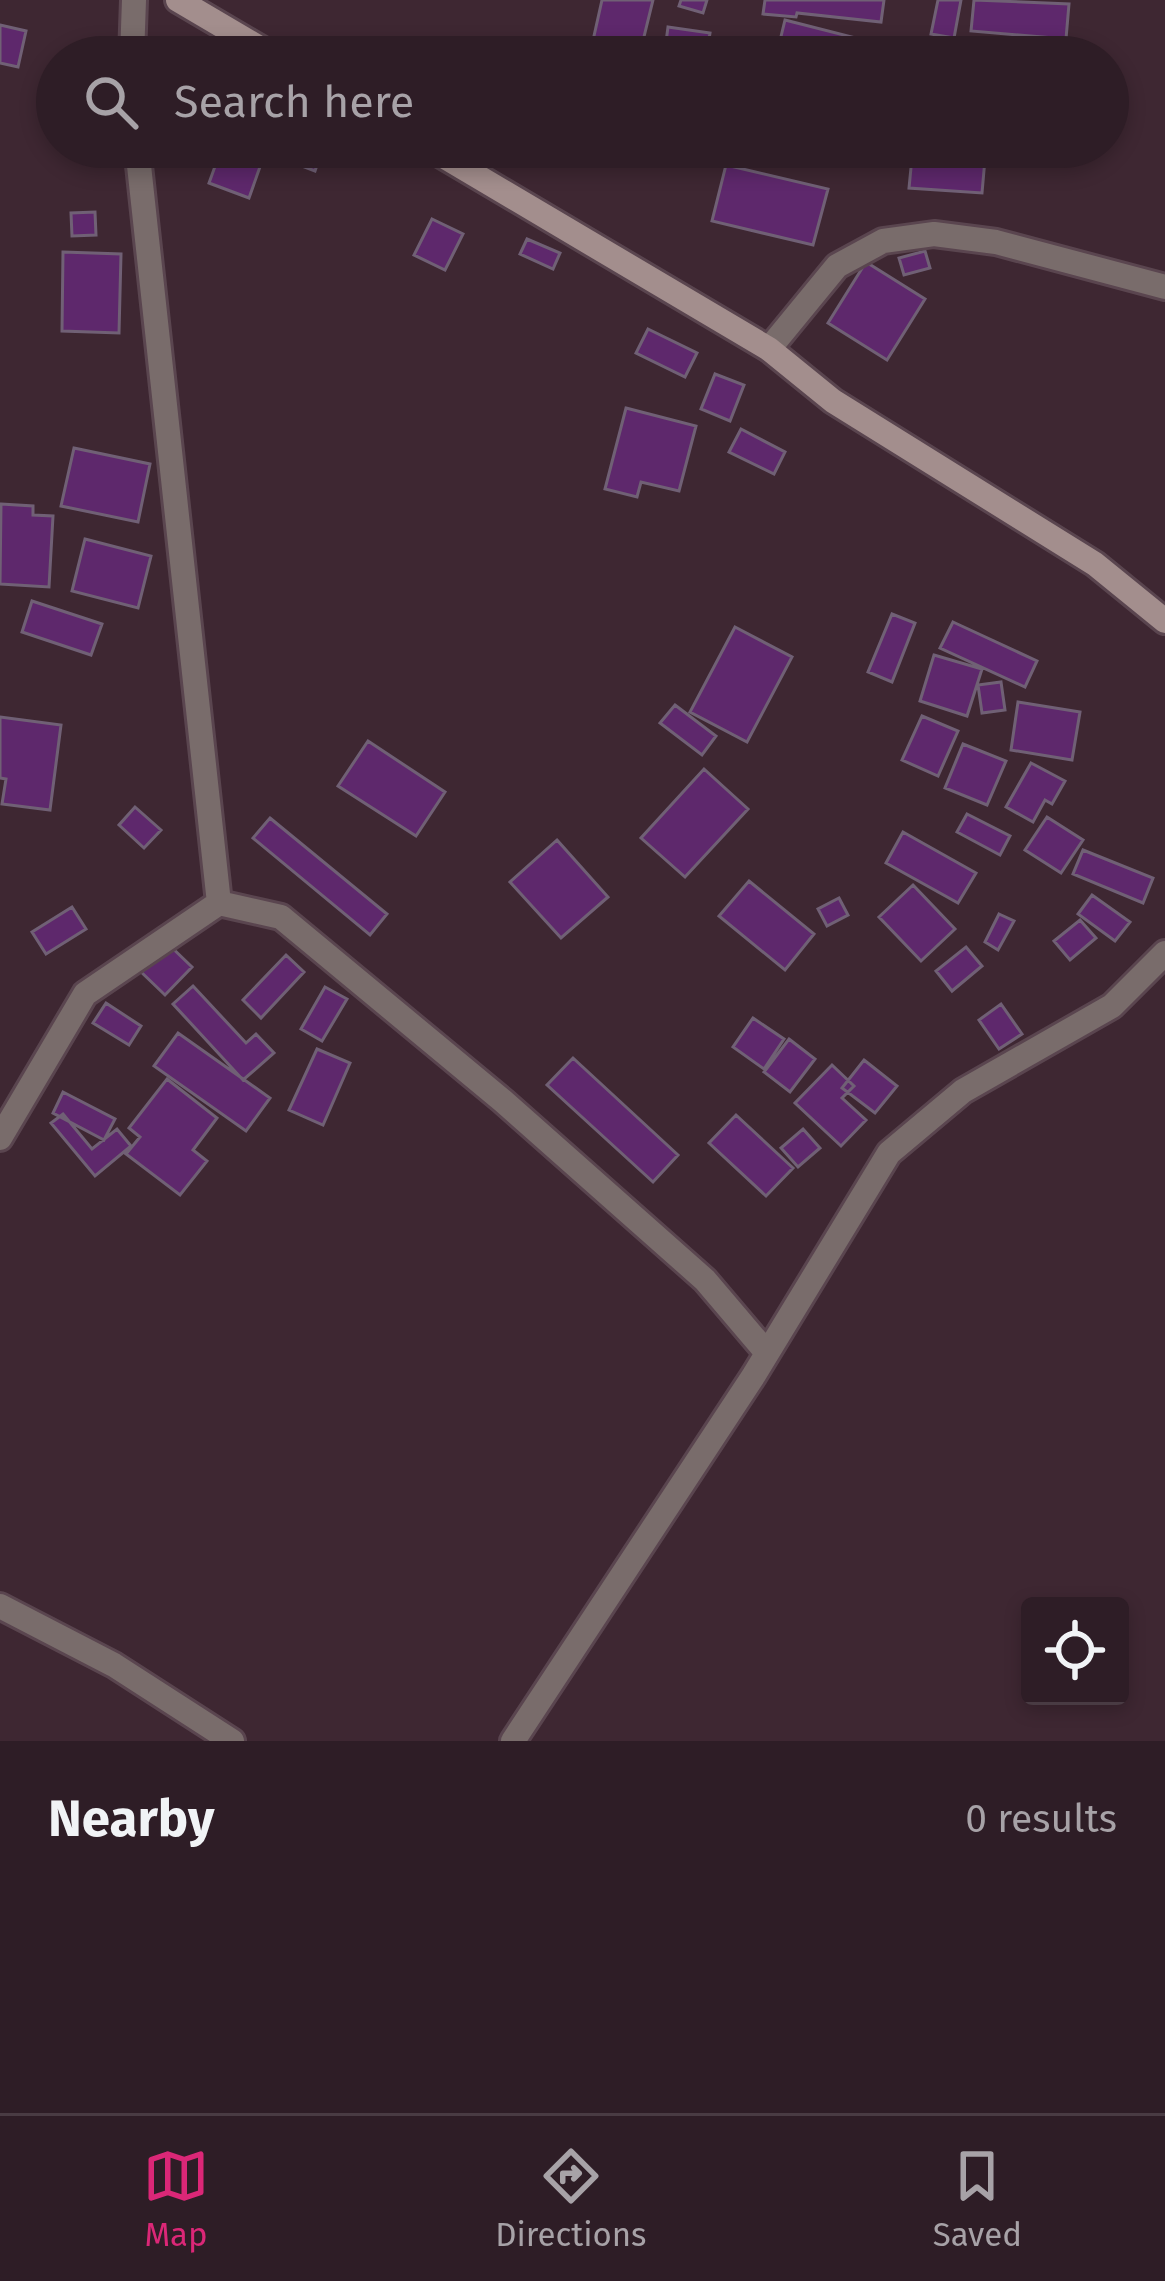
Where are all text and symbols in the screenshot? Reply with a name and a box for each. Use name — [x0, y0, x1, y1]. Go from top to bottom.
search box — [36, 36, 1129, 168]
icon: search — [78, 69, 144, 135]
text: Search here — [174, 75, 414, 129]
map controls — [1021, 1597, 1129, 1705]
button: locate — [1021, 1597, 1129, 1705]
text: Nearby — [48, 1788, 214, 1850]
text: 0 results — [965, 1796, 1117, 1842]
tab: Map — [143, 2143, 209, 2255]
tab: Directions — [495, 2143, 647, 2255]
tab: Saved — [933, 2143, 1022, 2255]

